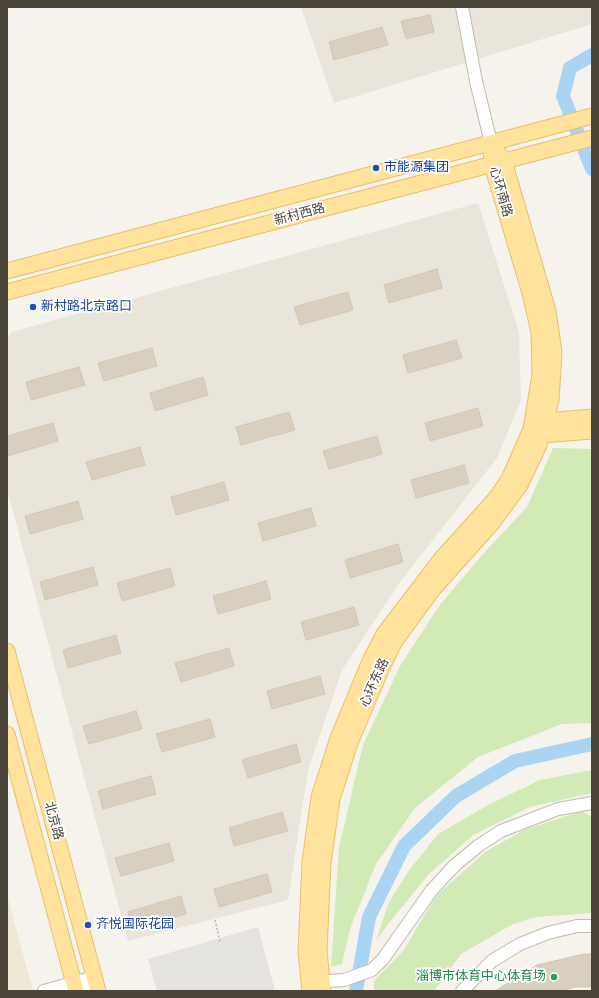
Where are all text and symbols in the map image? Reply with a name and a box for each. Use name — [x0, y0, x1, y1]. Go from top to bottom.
place label: 市能源集团 — [384, 160, 449, 176]
marker: 市能源集团 — [371, 163, 381, 173]
street label: 心环南路 — [485, 165, 515, 219]
street label: 新村西路 — [273, 201, 327, 229]
place label: 新村路北京路口 — [41, 299, 132, 315]
marker: 新村路北京路口 — [28, 302, 38, 312]
street label: 心环东路 — [357, 656, 393, 710]
street label: 北京路 — [40, 800, 66, 842]
place label: 齐悦国际花园 — [96, 917, 174, 933]
marker: 齐悦国际花园 — [83, 920, 93, 930]
place label: 淄博市体育中心体育场 — [416, 969, 546, 985]
marker: 淄博市体育中心体育场 — [549, 972, 559, 982]

